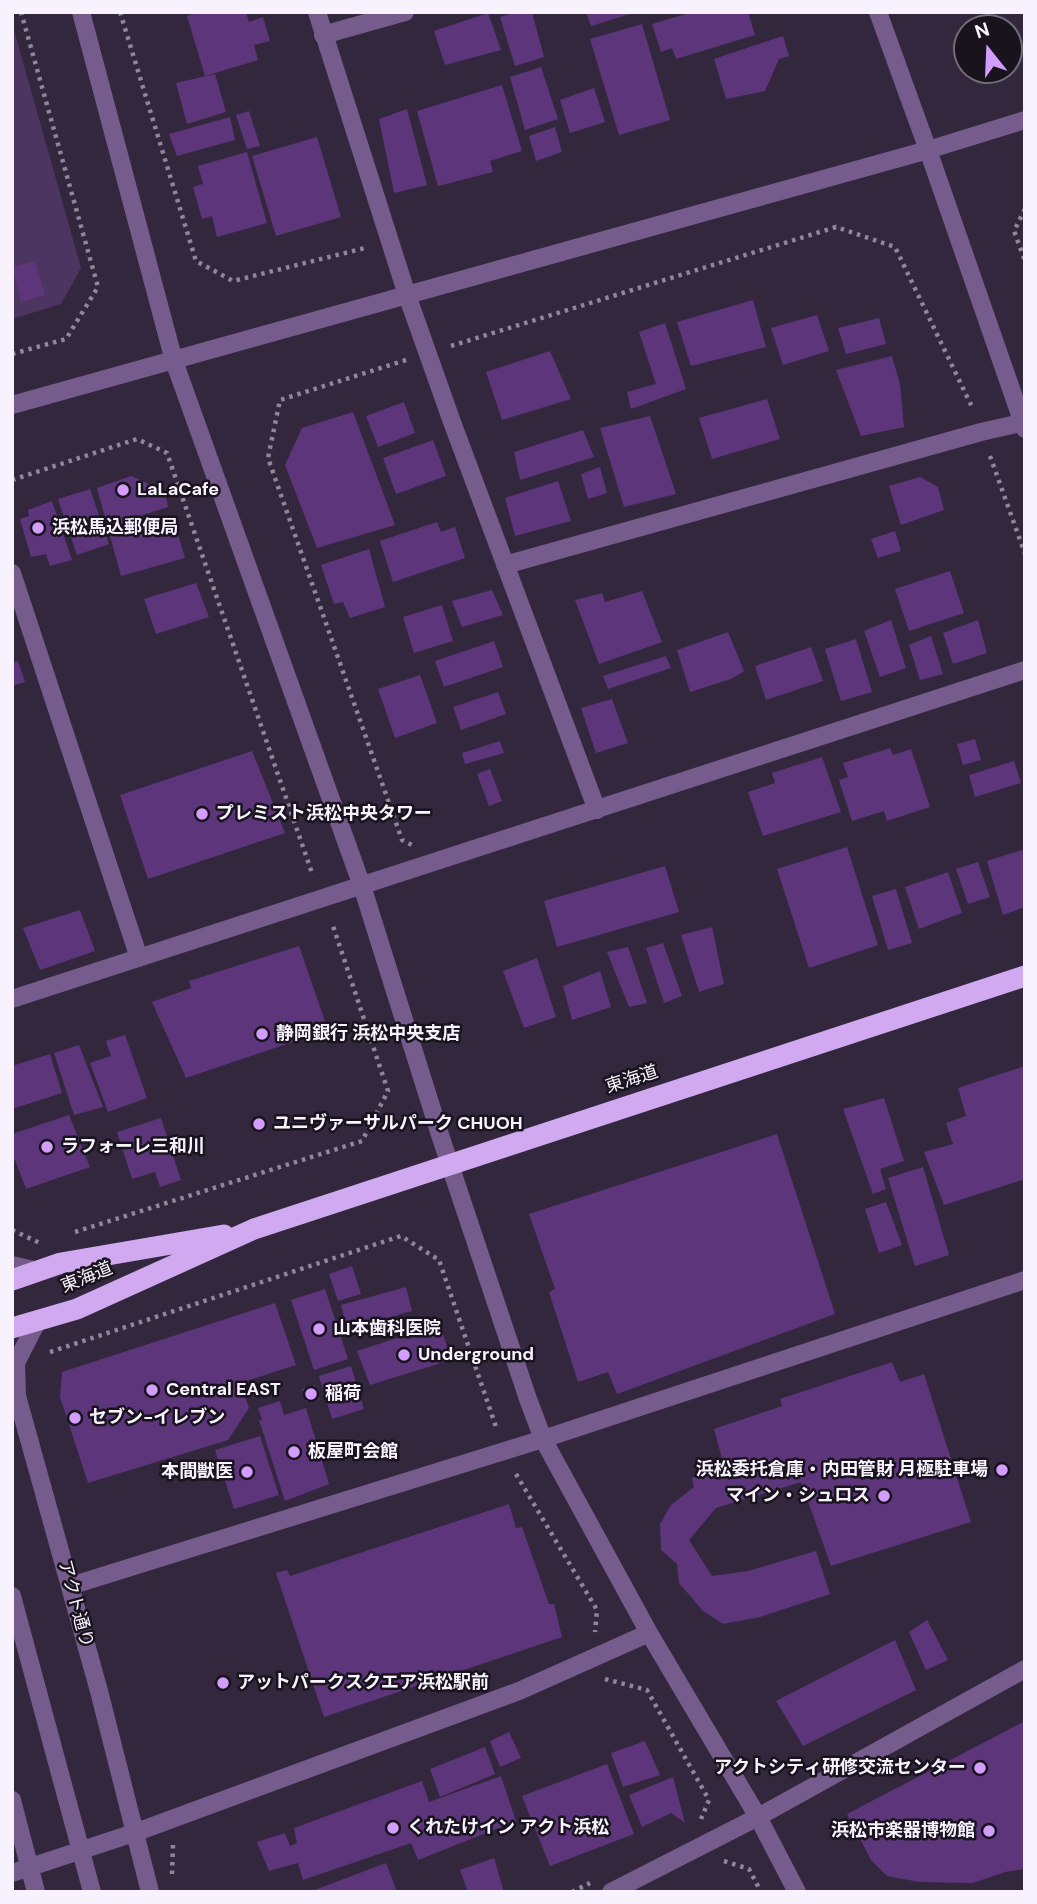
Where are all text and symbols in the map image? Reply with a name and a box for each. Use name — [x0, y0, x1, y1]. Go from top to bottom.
north arrow — [953, 14, 1023, 84]
text: N — [972, 16, 992, 44]
place label: LaLaCafe — [137, 479, 219, 501]
marker: LaLaCafe — [115, 482, 131, 498]
place label: 浜松馬込郵便局 — [52, 517, 178, 539]
marker: 浜松馬込郵便局 — [30, 520, 46, 536]
place label: プレミスト浜松中央タワー — [216, 803, 432, 825]
marker: プレミスト浜松中央タワー — [194, 806, 210, 822]
place label: 静岡銀行 浜松中央支店 — [276, 1023, 460, 1045]
marker: 静岡銀行 浜松中央支店 — [254, 1026, 270, 1042]
street label: 東海道 — [603, 1061, 661, 1099]
place label: ユニヴァーサルパーク CHUOH — [273, 1113, 523, 1135]
marker: ユニヴァーサルパーク CHUOH — [251, 1116, 267, 1132]
place label: ラフォーレ三和川 — [61, 1136, 205, 1158]
marker: ラフォーレ三和川 — [39, 1139, 55, 1155]
street label: 東海道 — [58, 1258, 116, 1298]
place label: 山本歯科医院 — [333, 1318, 441, 1340]
marker: 山本歯科医院 — [311, 1321, 327, 1337]
place label: Underground — [418, 1344, 534, 1366]
marker: Underground — [396, 1347, 412, 1363]
place label: Central EAST — [166, 1379, 281, 1401]
marker: Central EAST — [144, 1382, 160, 1398]
place label: 稲荷 — [325, 1383, 361, 1405]
marker: 稲荷 — [303, 1386, 319, 1402]
place label: セブン-イレブン — [89, 1407, 225, 1429]
marker: セブン-イレブン — [67, 1410, 83, 1426]
place label: 板屋町会館 — [308, 1441, 398, 1463]
marker: 板屋町会館 — [286, 1444, 302, 1460]
place label: 浜松委托倉庫・内田管財 月極駐車場 — [696, 1459, 988, 1481]
place label: 本間獣医 — [161, 1461, 233, 1483]
marker: 浜松委托倉庫・内田管財 月極駐車場 — [994, 1462, 1010, 1478]
marker: 本間獣医 — [239, 1464, 255, 1480]
place label: マイン・シュロス — [726, 1485, 870, 1507]
marker: マイン・シュロス — [876, 1488, 892, 1504]
street label: アクト通り — [53, 1558, 97, 1650]
place label: アットパークスクエア浜松駅前 — [237, 1672, 489, 1694]
marker: アットパークスクエア浜松駅前 — [215, 1675, 231, 1691]
place label: アクトシティ研修交流センター — [714, 1757, 966, 1779]
marker: アクトシティ研修交流センター — [972, 1760, 988, 1776]
place label: くれたけイン アクト浜松 — [407, 1817, 609, 1839]
marker: くれたけイン アクト浜松 — [385, 1820, 401, 1836]
place label: 浜松市楽器博物館 — [831, 1820, 975, 1842]
marker: 浜松市楽器博物館 — [981, 1823, 997, 1839]

